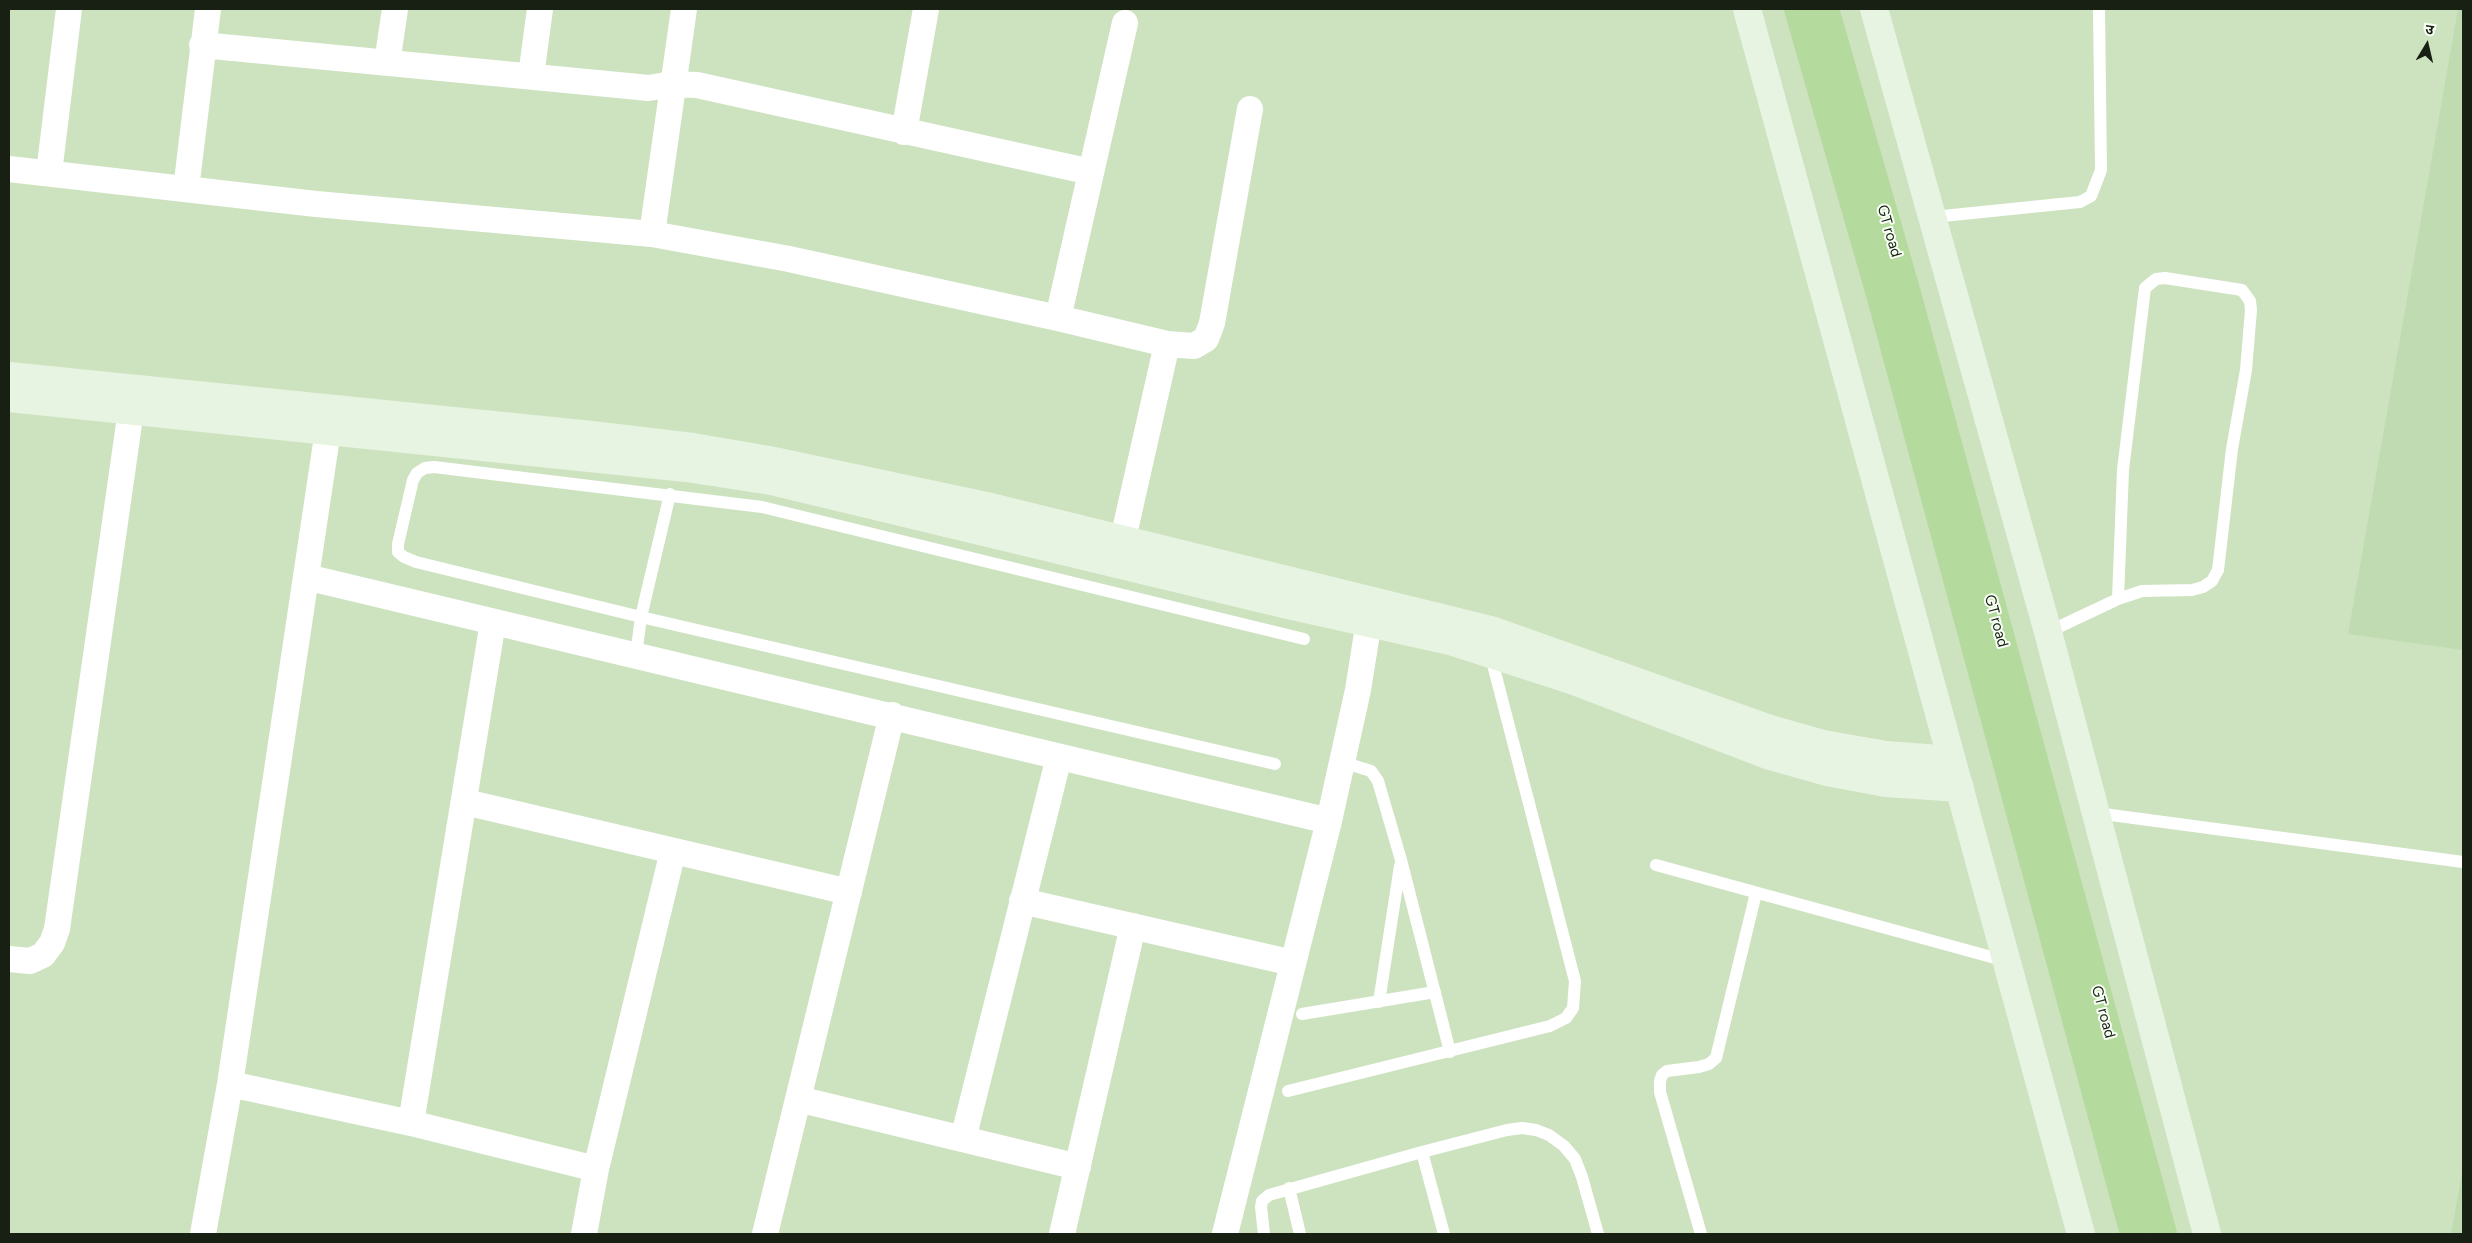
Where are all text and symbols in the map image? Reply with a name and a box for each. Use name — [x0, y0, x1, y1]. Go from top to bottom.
north arrow — [2402, 20, 2452, 70]
text: उ — [2424, 21, 2435, 39]
street label: GT road — [1873, 203, 1905, 259]
street label: GT road — [1980, 593, 2012, 649]
street label: GT road — [2087, 984, 2119, 1040]

